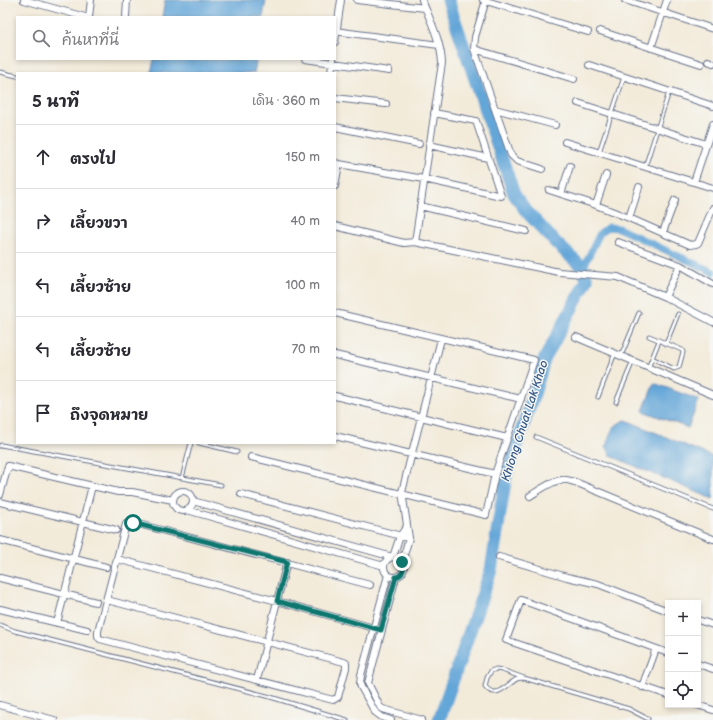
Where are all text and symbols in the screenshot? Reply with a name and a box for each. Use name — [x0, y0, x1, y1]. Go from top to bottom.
search box — [16, 16, 336, 60]
icon: search — [30, 27, 52, 49]
text: ค้นหาที่นี่ — [62, 31, 119, 50]
text: 5 นาที — [32, 92, 79, 112]
text: เดิน · 360 m — [252, 93, 320, 109]
icon: ahead — [32, 146, 54, 168]
text: 150 m — [286, 149, 320, 165]
text: ตรงไป — [70, 150, 116, 169]
icon: right — [32, 210, 54, 232]
text: 40 m — [290, 213, 320, 229]
text: เลี้ยวขวา — [70, 214, 128, 233]
icon: left — [32, 274, 54, 296]
text: 100 m — [285, 277, 320, 293]
text: เลี้ยวซ้าย — [70, 278, 131, 297]
icon: left — [32, 338, 54, 360]
text: 70 m — [292, 341, 320, 357]
text: เลี้ยวซ้าย — [70, 342, 131, 361]
water label: Khlong Chuat Lak Khao — [498, 358, 552, 484]
icon: arrive — [32, 402, 54, 424]
text: ถึงจุดหมาย — [70, 406, 148, 425]
route start — [124, 514, 142, 532]
route end — [393, 553, 411, 571]
map controls — [665, 600, 701, 708]
button: + — [665, 600, 701, 636]
button: − — [665, 636, 701, 672]
button: locate — [665, 672, 701, 708]

